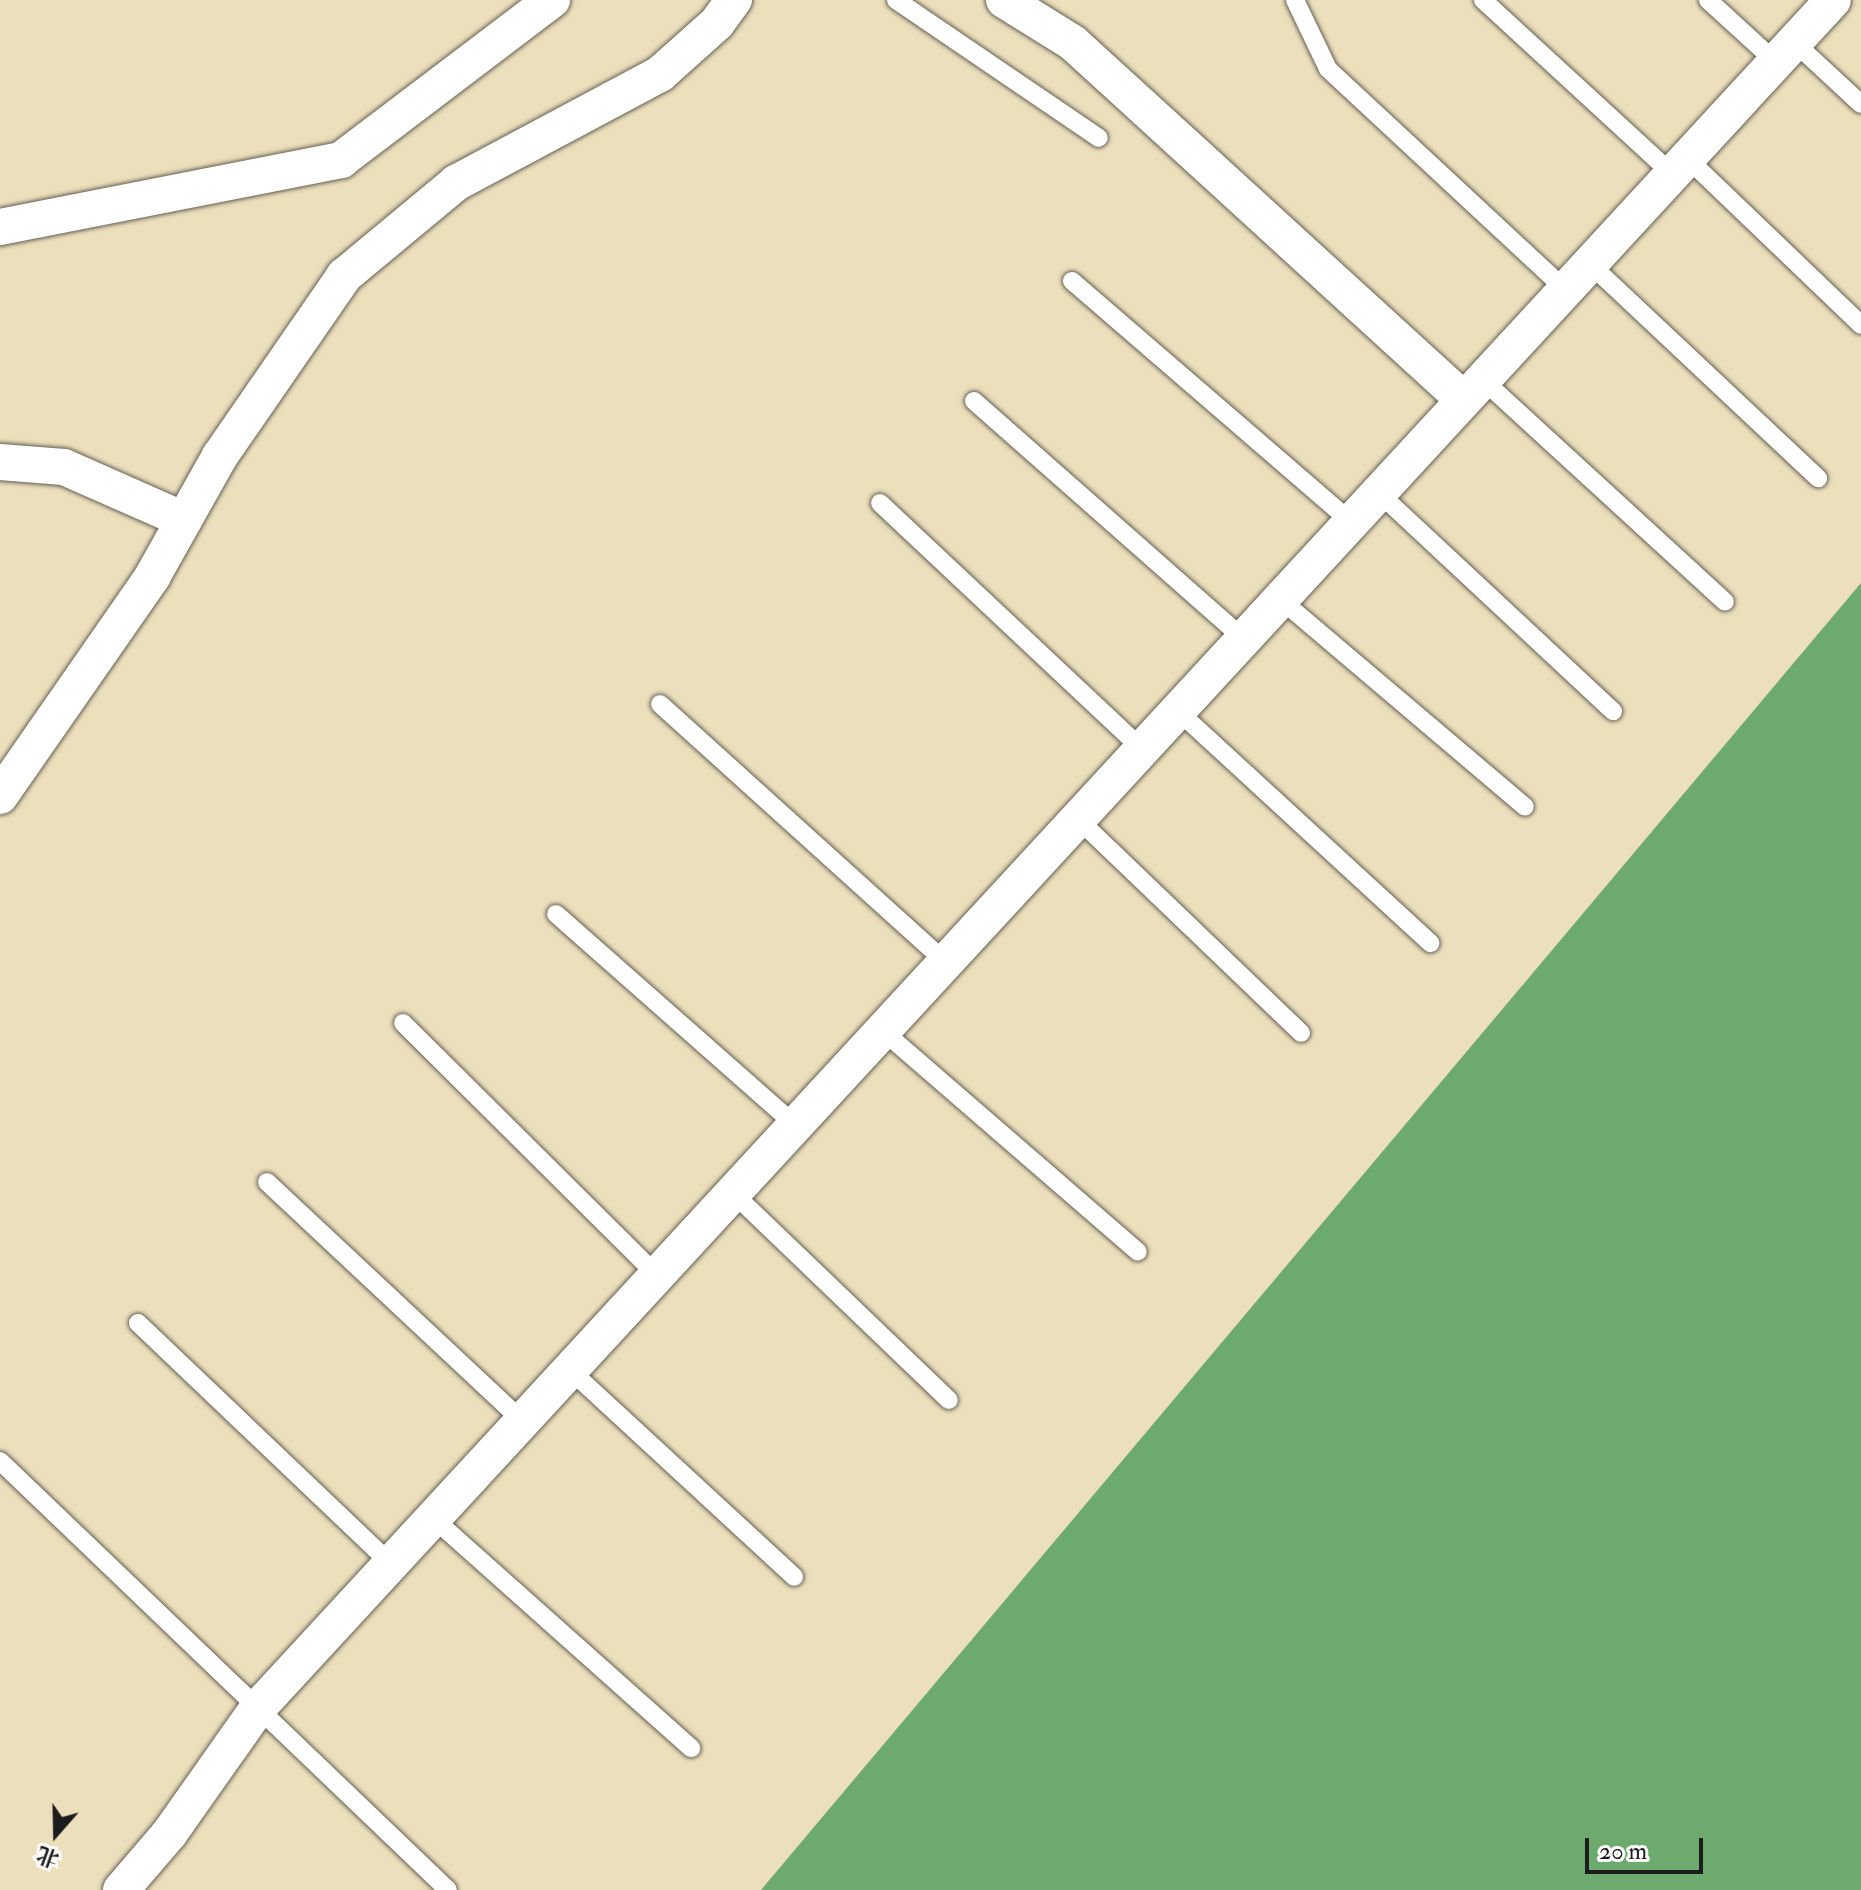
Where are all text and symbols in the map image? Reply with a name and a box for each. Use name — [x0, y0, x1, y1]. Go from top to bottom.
north arrow — [16, 1794, 96, 1874]
scale bar — [1589, 1822, 1707, 1872]
text: 20 m — [1599, 1836, 1647, 1867]
text: 北 — [33, 1840, 63, 1873]

